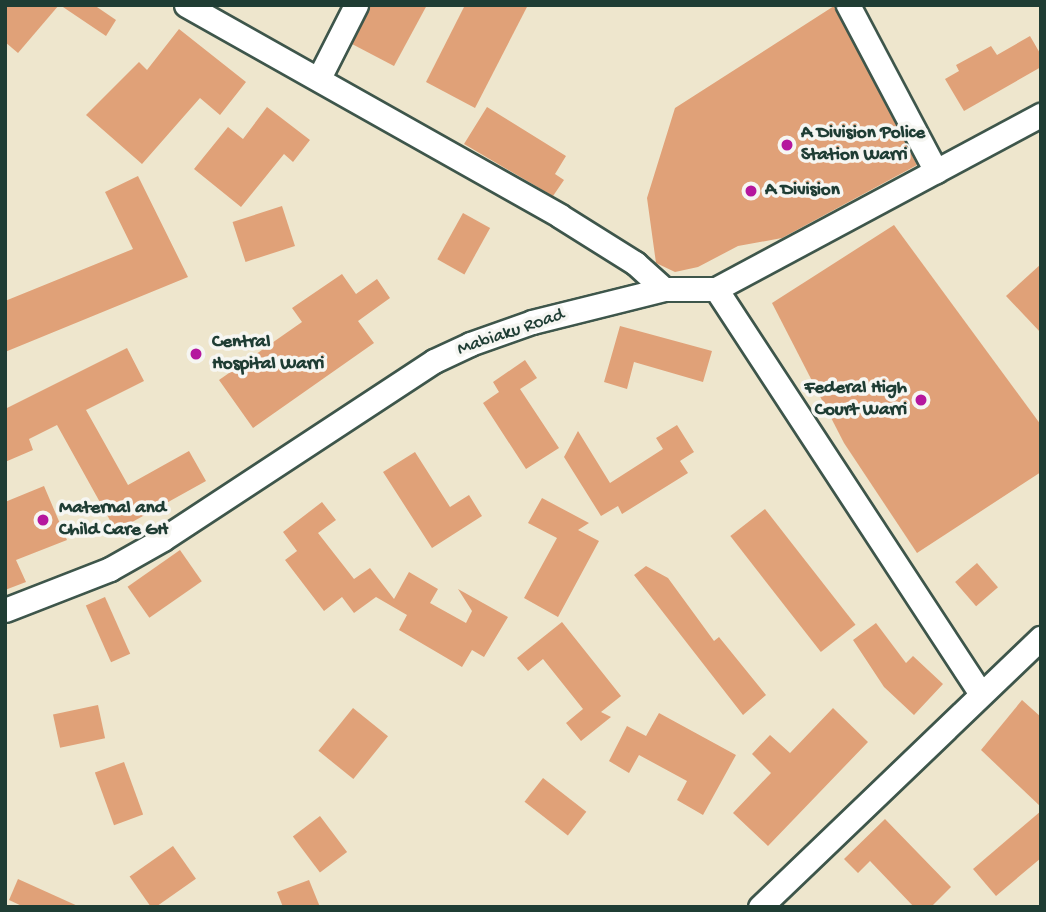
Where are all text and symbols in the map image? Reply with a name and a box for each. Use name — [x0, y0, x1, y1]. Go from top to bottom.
place label: A Division Police Station Warri — [801, 123, 925, 167]
marker: A Division Police Station Warri — [779, 137, 795, 153]
place label: A Division — [765, 180, 840, 202]
marker: A Division — [743, 183, 759, 199]
street label: Mabiaku Road — [454, 304, 568, 362]
place label: Central Hospital Warri — [212, 332, 324, 376]
marker: Central Hospital Warri — [186, 344, 206, 364]
place label: Federal High Court Warri — [805, 378, 907, 422]
marker: Federal High Court Warri — [913, 392, 929, 408]
place label: Maternal and Child Care GH — [59, 498, 168, 542]
marker: Maternal and Child Care GH — [33, 510, 53, 530]

